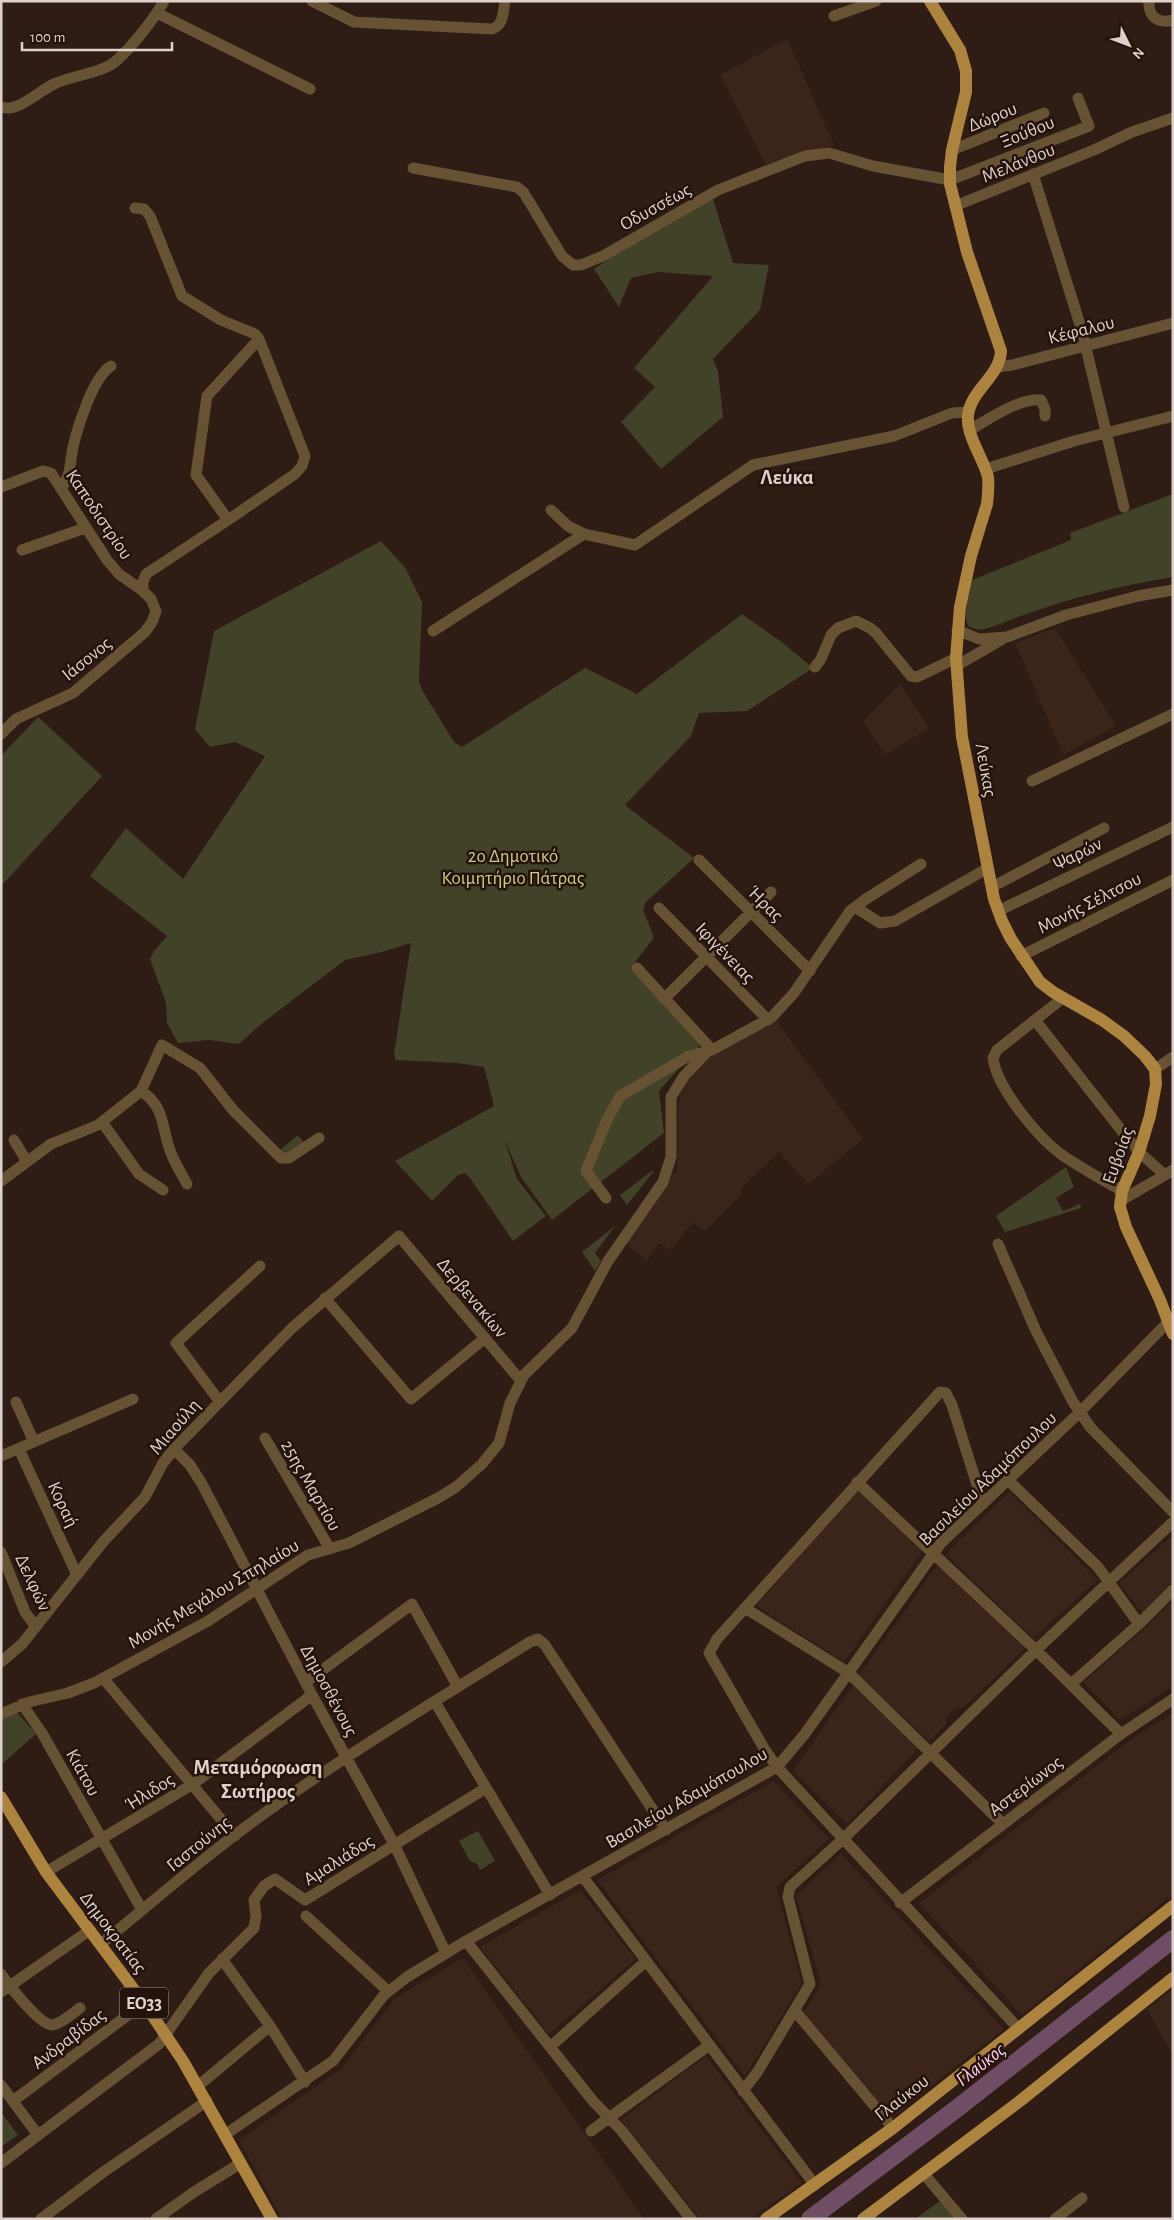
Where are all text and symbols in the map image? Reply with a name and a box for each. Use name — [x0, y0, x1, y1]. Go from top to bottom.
scale bar — [22, 20, 172, 52]
north arrow — [1104, 20, 1154, 70]
text: 100 m — [30, 30, 65, 45]
text: N — [1129, 45, 1146, 61]
street label: Δώρου — [965, 99, 1020, 136]
street label: Ξούθου — [998, 113, 1057, 152]
street label: Μελάνθου — [979, 140, 1058, 187]
street label: Οδυσσέως — [617, 180, 694, 235]
street label: Κέφαλου — [1046, 313, 1116, 348]
street label: Καποδιστρίου — [62, 466, 136, 563]
district label: Λεύκα — [760, 467, 814, 488]
street label: Ιάσονος — [59, 634, 115, 685]
street label: Λεύκας — [971, 742, 1000, 799]
street label: Ψαρών — [1050, 834, 1105, 874]
park label: 2o Δημοτικό Κοιμητήριο Πάτρας — [442, 847, 584, 888]
street label: Μονής Σέλτσου — [1035, 869, 1145, 938]
street label: Ήρας — [743, 883, 786, 926]
street label: Ιφιγένειας — [692, 919, 758, 987]
street label: Ευβοίας — [1099, 1124, 1137, 1187]
street label: Δερβενακίων — [433, 1254, 511, 1342]
street label: Μιαούλη — [146, 1396, 204, 1458]
street label: Βασιλείου Αδαμόπουλου — [916, 1409, 1061, 1550]
street label: 25ης Μαρτίου — [277, 1437, 344, 1534]
street label: Κοραή — [44, 1479, 81, 1530]
street label: Μονής Μεγάλου Σπηλαίου — [125, 1536, 303, 1653]
street label: Δελφών — [11, 1551, 54, 1614]
street label: Δημοσθένους — [297, 1642, 361, 1740]
street label: Βασιλείου Αδαμόπουλου — [603, 1744, 771, 1852]
street label: Κιάτου — [62, 1746, 103, 1799]
street label: Αστερίωνος — [986, 1752, 1066, 1820]
district label: Μεταμόρφωση Σωτήρος — [194, 1757, 322, 1802]
street label: Ήλιδος — [122, 1770, 178, 1815]
street label: Γαστούνης — [163, 1813, 235, 1876]
street label: Αμαλιάδος — [300, 1831, 377, 1889]
street label: Δημοκρατίας — [76, 1888, 150, 1977]
road number: ΕΟ33 — [120, 1988, 168, 2019]
street label: Ανδραβίδας — [28, 2005, 109, 2073]
water label: Γλαύκος — [952, 2039, 1009, 2090]
street label: Γλαύκου — [871, 2071, 933, 2125]

